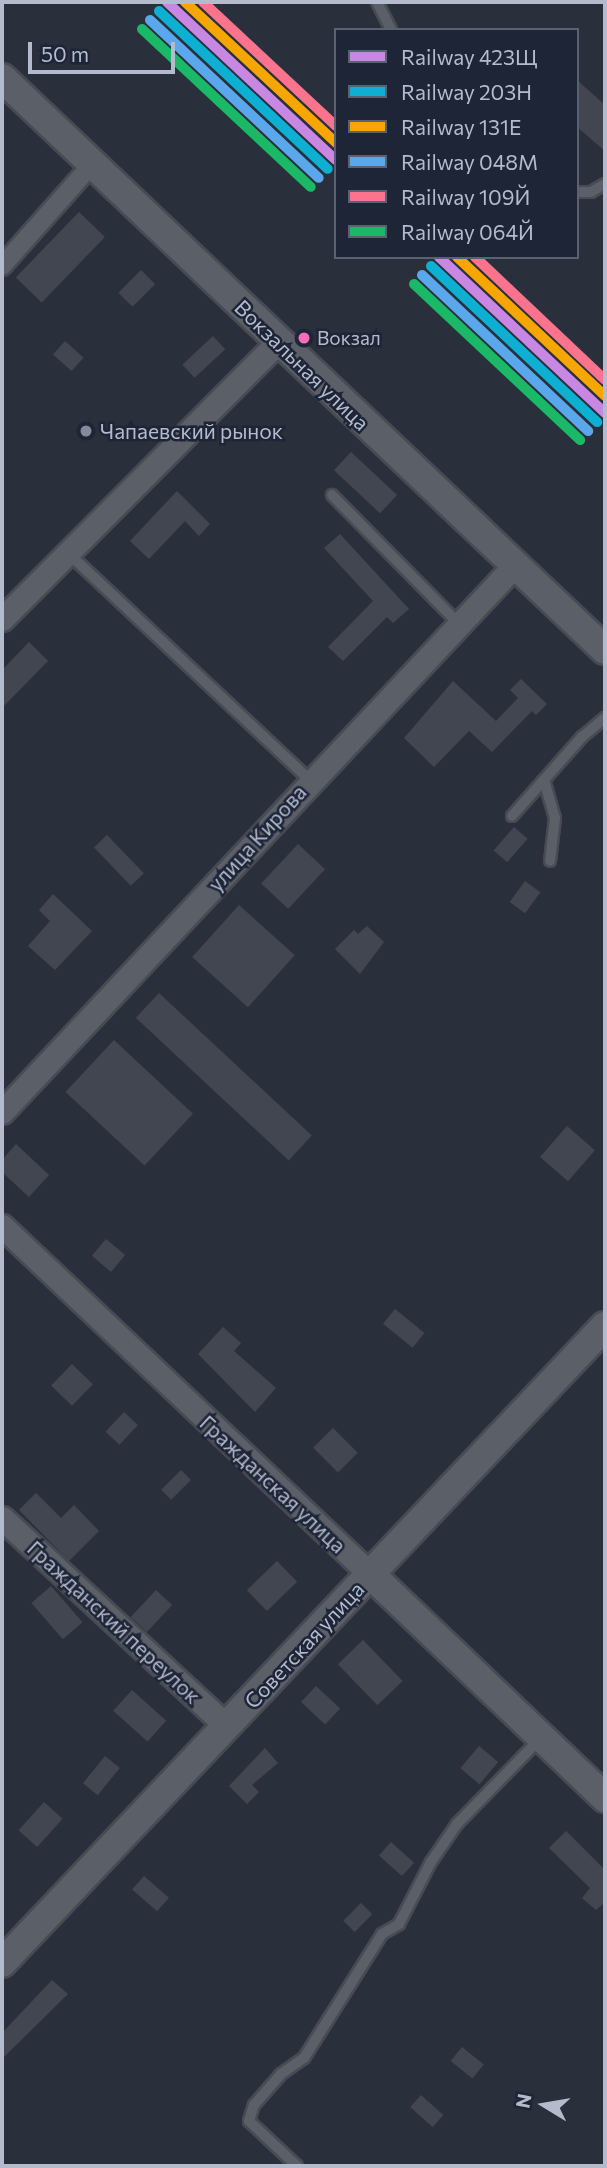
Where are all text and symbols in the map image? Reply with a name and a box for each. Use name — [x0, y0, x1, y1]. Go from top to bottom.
scale bar — [32, 28, 178, 72]
legend — [334, 28, 579, 259]
text: 50 m — [41, 41, 89, 66]
text: Railway 423Щ — [401, 44, 537, 69]
text: Railway 203Н — [401, 79, 532, 104]
text: Railway 131Е — [401, 114, 521, 139]
text: Railway 048М — [401, 149, 538, 174]
text: Railway 109Й — [401, 184, 530, 209]
text: Railway 064Й — [401, 219, 534, 244]
street label: Вокзальная улица — [230, 295, 374, 435]
place label: Вокзал — [317, 327, 381, 349]
marker: Вокзал — [297, 331, 311, 345]
place label: Чапаевский рынок — [100, 418, 283, 444]
marker: Чапаевский рынок — [78, 423, 94, 439]
street label: улица Кирова — [203, 780, 311, 896]
street label: Гражданская улица — [195, 1410, 351, 1558]
street label: Гражданский переулок — [22, 1535, 206, 1709]
street label: Советская улица — [239, 1576, 369, 1714]
north arrow — [509, 2070, 579, 2140]
text: N — [510, 2092, 536, 2110]

